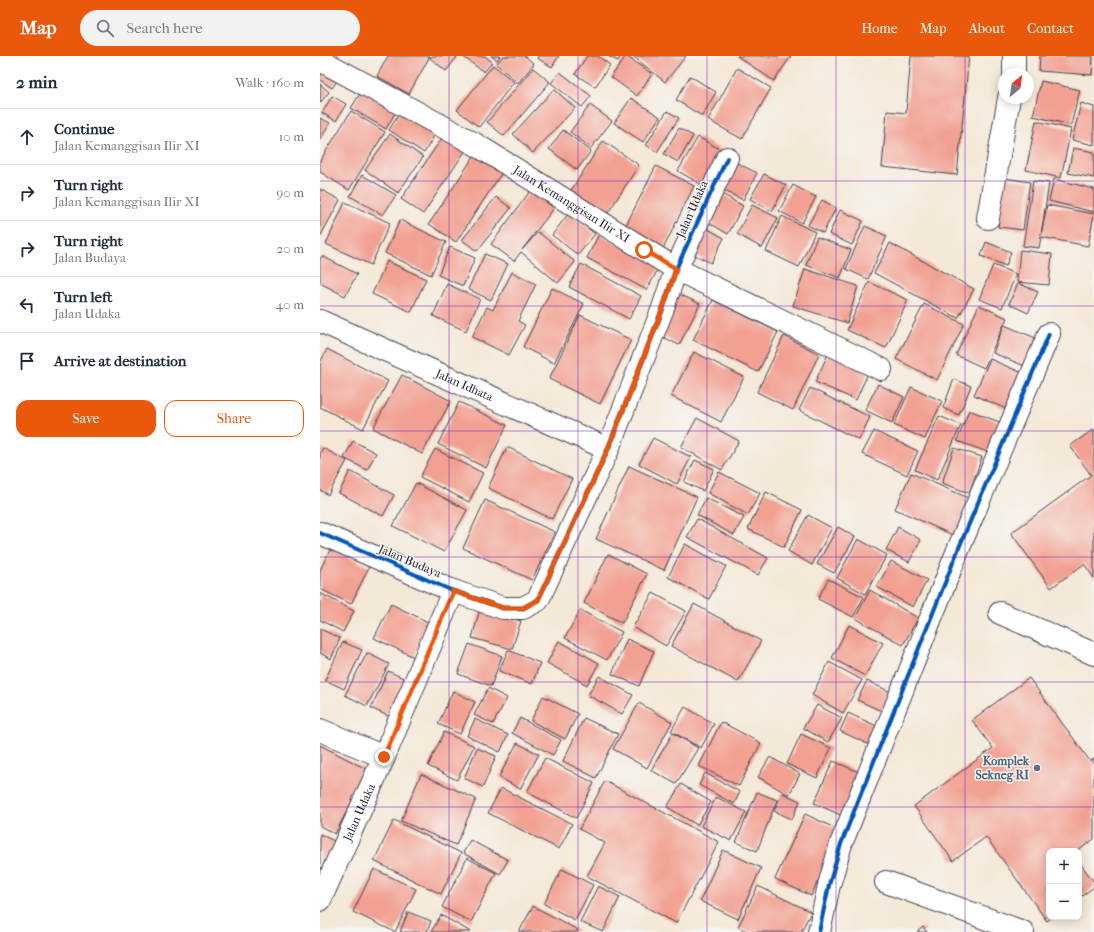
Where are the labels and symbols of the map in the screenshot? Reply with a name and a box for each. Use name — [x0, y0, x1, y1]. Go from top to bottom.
north arrow — [998, 68, 1034, 104]
street label: Jalan Kemanggisan Ilir XI — [510, 162, 633, 246]
street label: Jalan Udaka — [673, 178, 711, 241]
route start — [635, 241, 653, 259]
street label: Jalan Idhata — [433, 366, 496, 404]
street label: Jalan Budaya — [376, 541, 444, 581]
route end — [375, 748, 393, 766]
place label: Komplek Sekneg RI — [976, 754, 1030, 783]
marker: Komplek Sekneg RI — [1032, 763, 1042, 773]
street label: Jalan Udaka — [340, 781, 378, 844]

